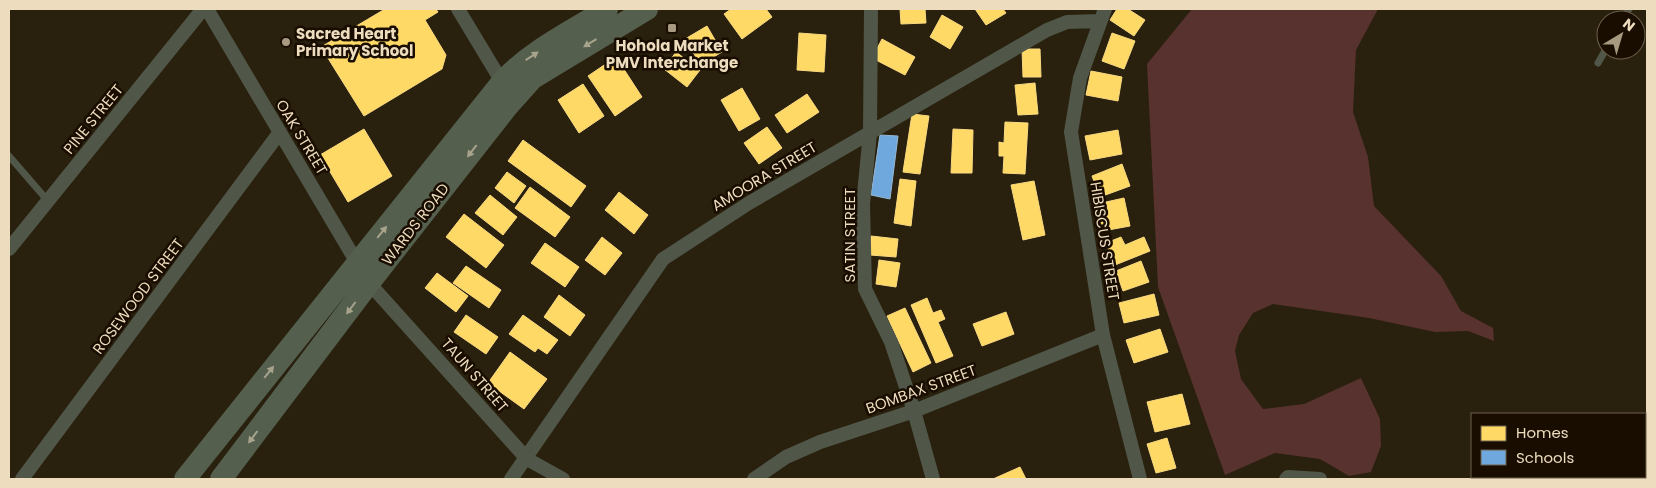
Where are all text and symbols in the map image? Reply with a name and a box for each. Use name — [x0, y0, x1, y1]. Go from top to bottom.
north arrow — [1596, 10, 1646, 60]
text: N — [1619, 14, 1639, 36]
marker: Hohola Market PMV Interchange — [666, 22, 678, 34]
place label: Sacred Heart Primary School — [296, 23, 413, 61]
place label: Hohola Market PMV Interchange — [606, 35, 738, 73]
marker: Sacred Heart Primary School — [280, 36, 292, 48]
one-way arrow — [584, 38, 597, 48]
one-way arrow — [525, 51, 539, 60]
street label: PINE STREET — [58, 80, 128, 158]
street label: OAK STREET — [271, 95, 333, 179]
street label: AMOORA STREET — [707, 136, 821, 216]
one-way arrow — [467, 145, 477, 158]
street label: WARDS ROAD — [376, 179, 454, 269]
street label: HIBISCUS STREET — [1085, 180, 1125, 302]
street label: SATIN STREET — [839, 188, 860, 282]
one-way arrow — [376, 226, 387, 239]
street label: ROSEWOOD STREET — [88, 234, 188, 358]
one-way arrow — [346, 301, 356, 315]
street label: TAUN STREET — [437, 333, 513, 417]
street label: BOMBAX STREET — [863, 359, 979, 419]
one-way arrow — [264, 366, 275, 379]
legend — [1471, 413, 1646, 478]
text: Homes — [1516, 422, 1569, 443]
one-way arrow — [248, 430, 258, 444]
text: Schools — [1516, 447, 1574, 468]

